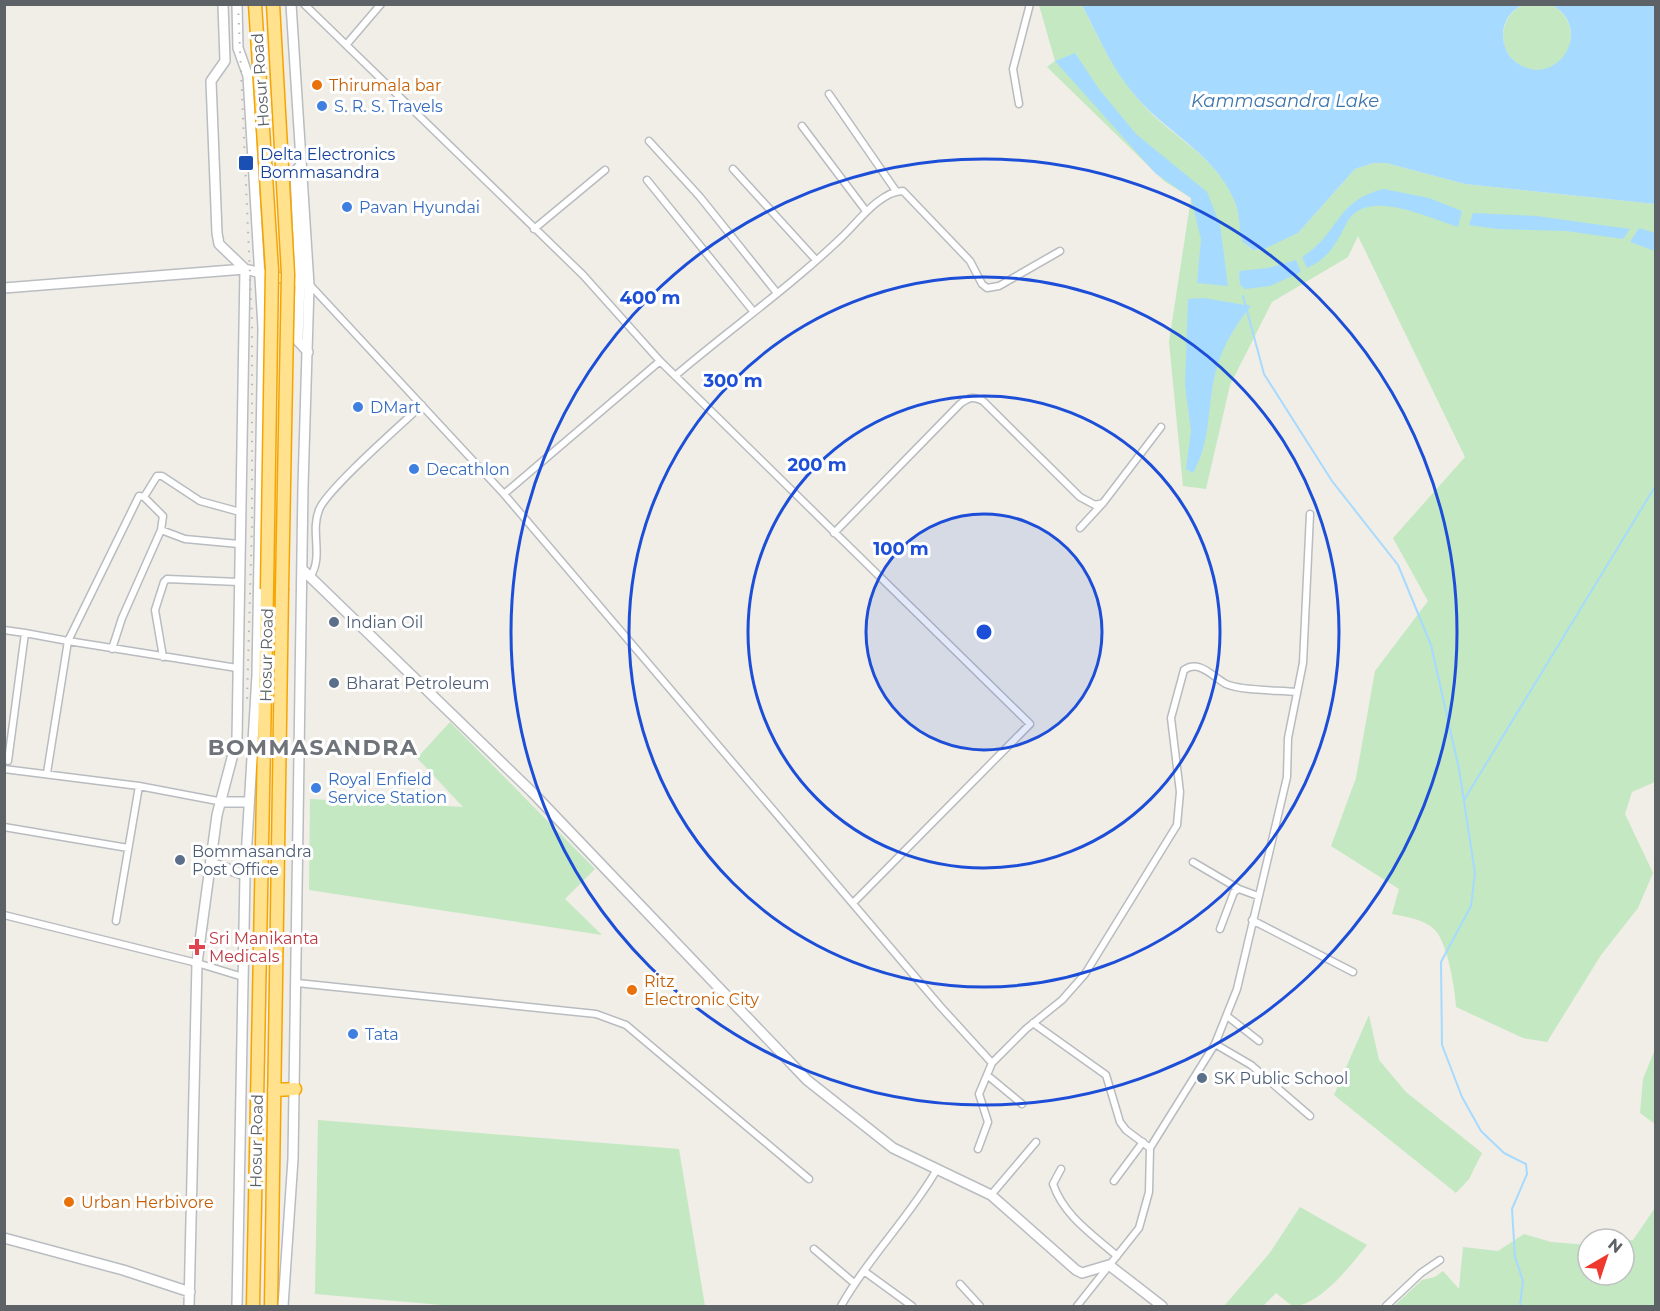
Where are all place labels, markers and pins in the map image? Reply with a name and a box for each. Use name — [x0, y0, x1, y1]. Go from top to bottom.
place label: Thirumala bar — [329, 76, 441, 95]
marker: Thirumala bar — [310, 78, 324, 92]
place label: S. R. S. Travels — [334, 97, 443, 116]
marker: S. R. S. Travels — [315, 99, 329, 113]
place label: Delta Electronics Bommasandra — [260, 145, 396, 182]
marker: Delta Electronics Bommasandra — [237, 154, 255, 172]
place label: Pavan Hyundai — [359, 198, 480, 217]
marker: Pavan Hyundai — [340, 200, 354, 214]
place label: DMart — [370, 398, 422, 417]
marker: DMart — [351, 400, 365, 414]
place label: Decathlon — [426, 460, 510, 479]
marker: Decathlon — [407, 462, 421, 476]
place label: Indian Oil — [346, 613, 423, 632]
marker: Indian Oil — [327, 615, 341, 629]
centre of rings — [974, 622, 994, 642]
place label: Bharat Petroleum — [346, 674, 490, 693]
marker: Bharat Petroleum — [327, 676, 341, 690]
place label: Royal Enfield Service Station — [328, 770, 447, 807]
marker: Royal Enfield Service Station — [309, 781, 323, 795]
place label: Bommasandra Post Office — [192, 842, 312, 879]
marker: Bommasandra Post Office — [173, 853, 187, 867]
place label: Sri Manikanta Medicals — [209, 929, 319, 966]
marker: Sri Manikanta Medicals — [190, 940, 204, 954]
place label: Ritz Electronic City — [644, 972, 759, 1009]
marker: Ritz Electronic City — [625, 983, 639, 997]
place label: Tata — [365, 1025, 399, 1044]
marker: Tata — [346, 1027, 360, 1041]
place label: SK Public School — [1214, 1069, 1348, 1088]
marker: SK Public School — [1195, 1071, 1209, 1085]
place label: Urban Herbivore — [81, 1193, 214, 1212]
marker: Urban Herbivore — [62, 1195, 76, 1209]

